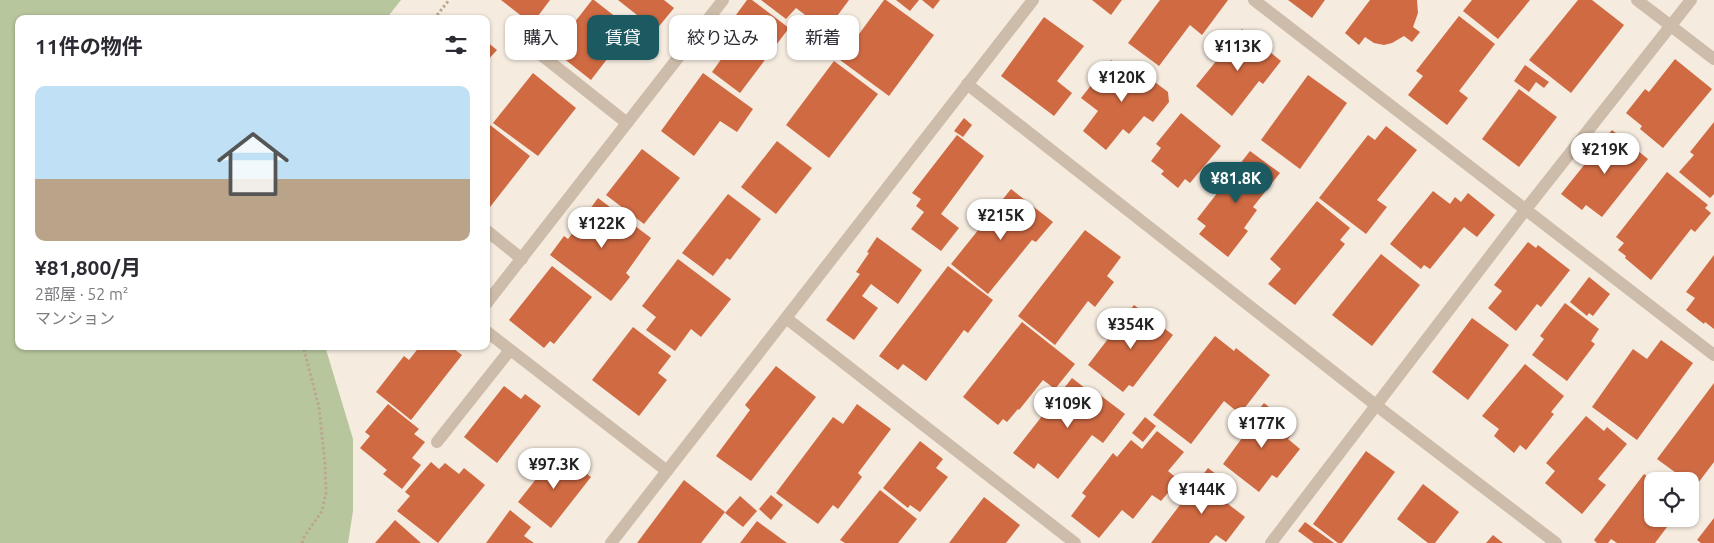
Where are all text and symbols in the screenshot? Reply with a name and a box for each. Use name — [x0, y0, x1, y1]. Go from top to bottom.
chip: 購入 — [505, 15, 577, 60]
chip: 賃貸 — [587, 15, 659, 60]
chip: 絞り込み — [669, 15, 777, 60]
chip: 新着 — [787, 15, 859, 60]
pin: ¥113K — [1203, 30, 1273, 72]
icon: filters — [442, 31, 470, 59]
text: 11件の物件 — [35, 34, 143, 58]
text: ¥113K — [1215, 37, 1261, 55]
pin: ¥120K — [1087, 61, 1157, 103]
text: ¥120K — [1099, 68, 1145, 86]
icon: home — [208, 119, 298, 209]
pin: ¥219K — [1570, 132, 1640, 175]
text: ¥219K — [1582, 140, 1628, 158]
pin: ¥81.8K — [1195, 162, 1277, 204]
text: ¥81.8K — [1211, 169, 1261, 187]
pin: ¥215K — [966, 198, 1036, 241]
pin: ¥122K — [567, 206, 637, 249]
text: ¥215K — [978, 206, 1024, 224]
text: ¥122K — [579, 214, 625, 232]
text: ¥81,800/月 — [35, 255, 141, 279]
text: 2部屋 · 52 m² — [35, 285, 129, 303]
pin: ¥354K — [1096, 308, 1166, 350]
text: マンション — [35, 309, 115, 327]
text: ¥354K — [1108, 315, 1154, 333]
pin: ¥109K — [1033, 386, 1103, 429]
text: ¥109K — [1045, 394, 1091, 412]
pin: ¥177K — [1227, 406, 1297, 449]
text: ¥177K — [1239, 414, 1285, 432]
pin: ¥97.3K — [513, 448, 595, 490]
text: ¥97.3K — [529, 455, 579, 473]
pin: ¥144K — [1167, 472, 1237, 515]
map controls — [1644, 472, 1699, 527]
button: locate — [1644, 472, 1699, 527]
text: ¥144K — [1179, 480, 1225, 498]

